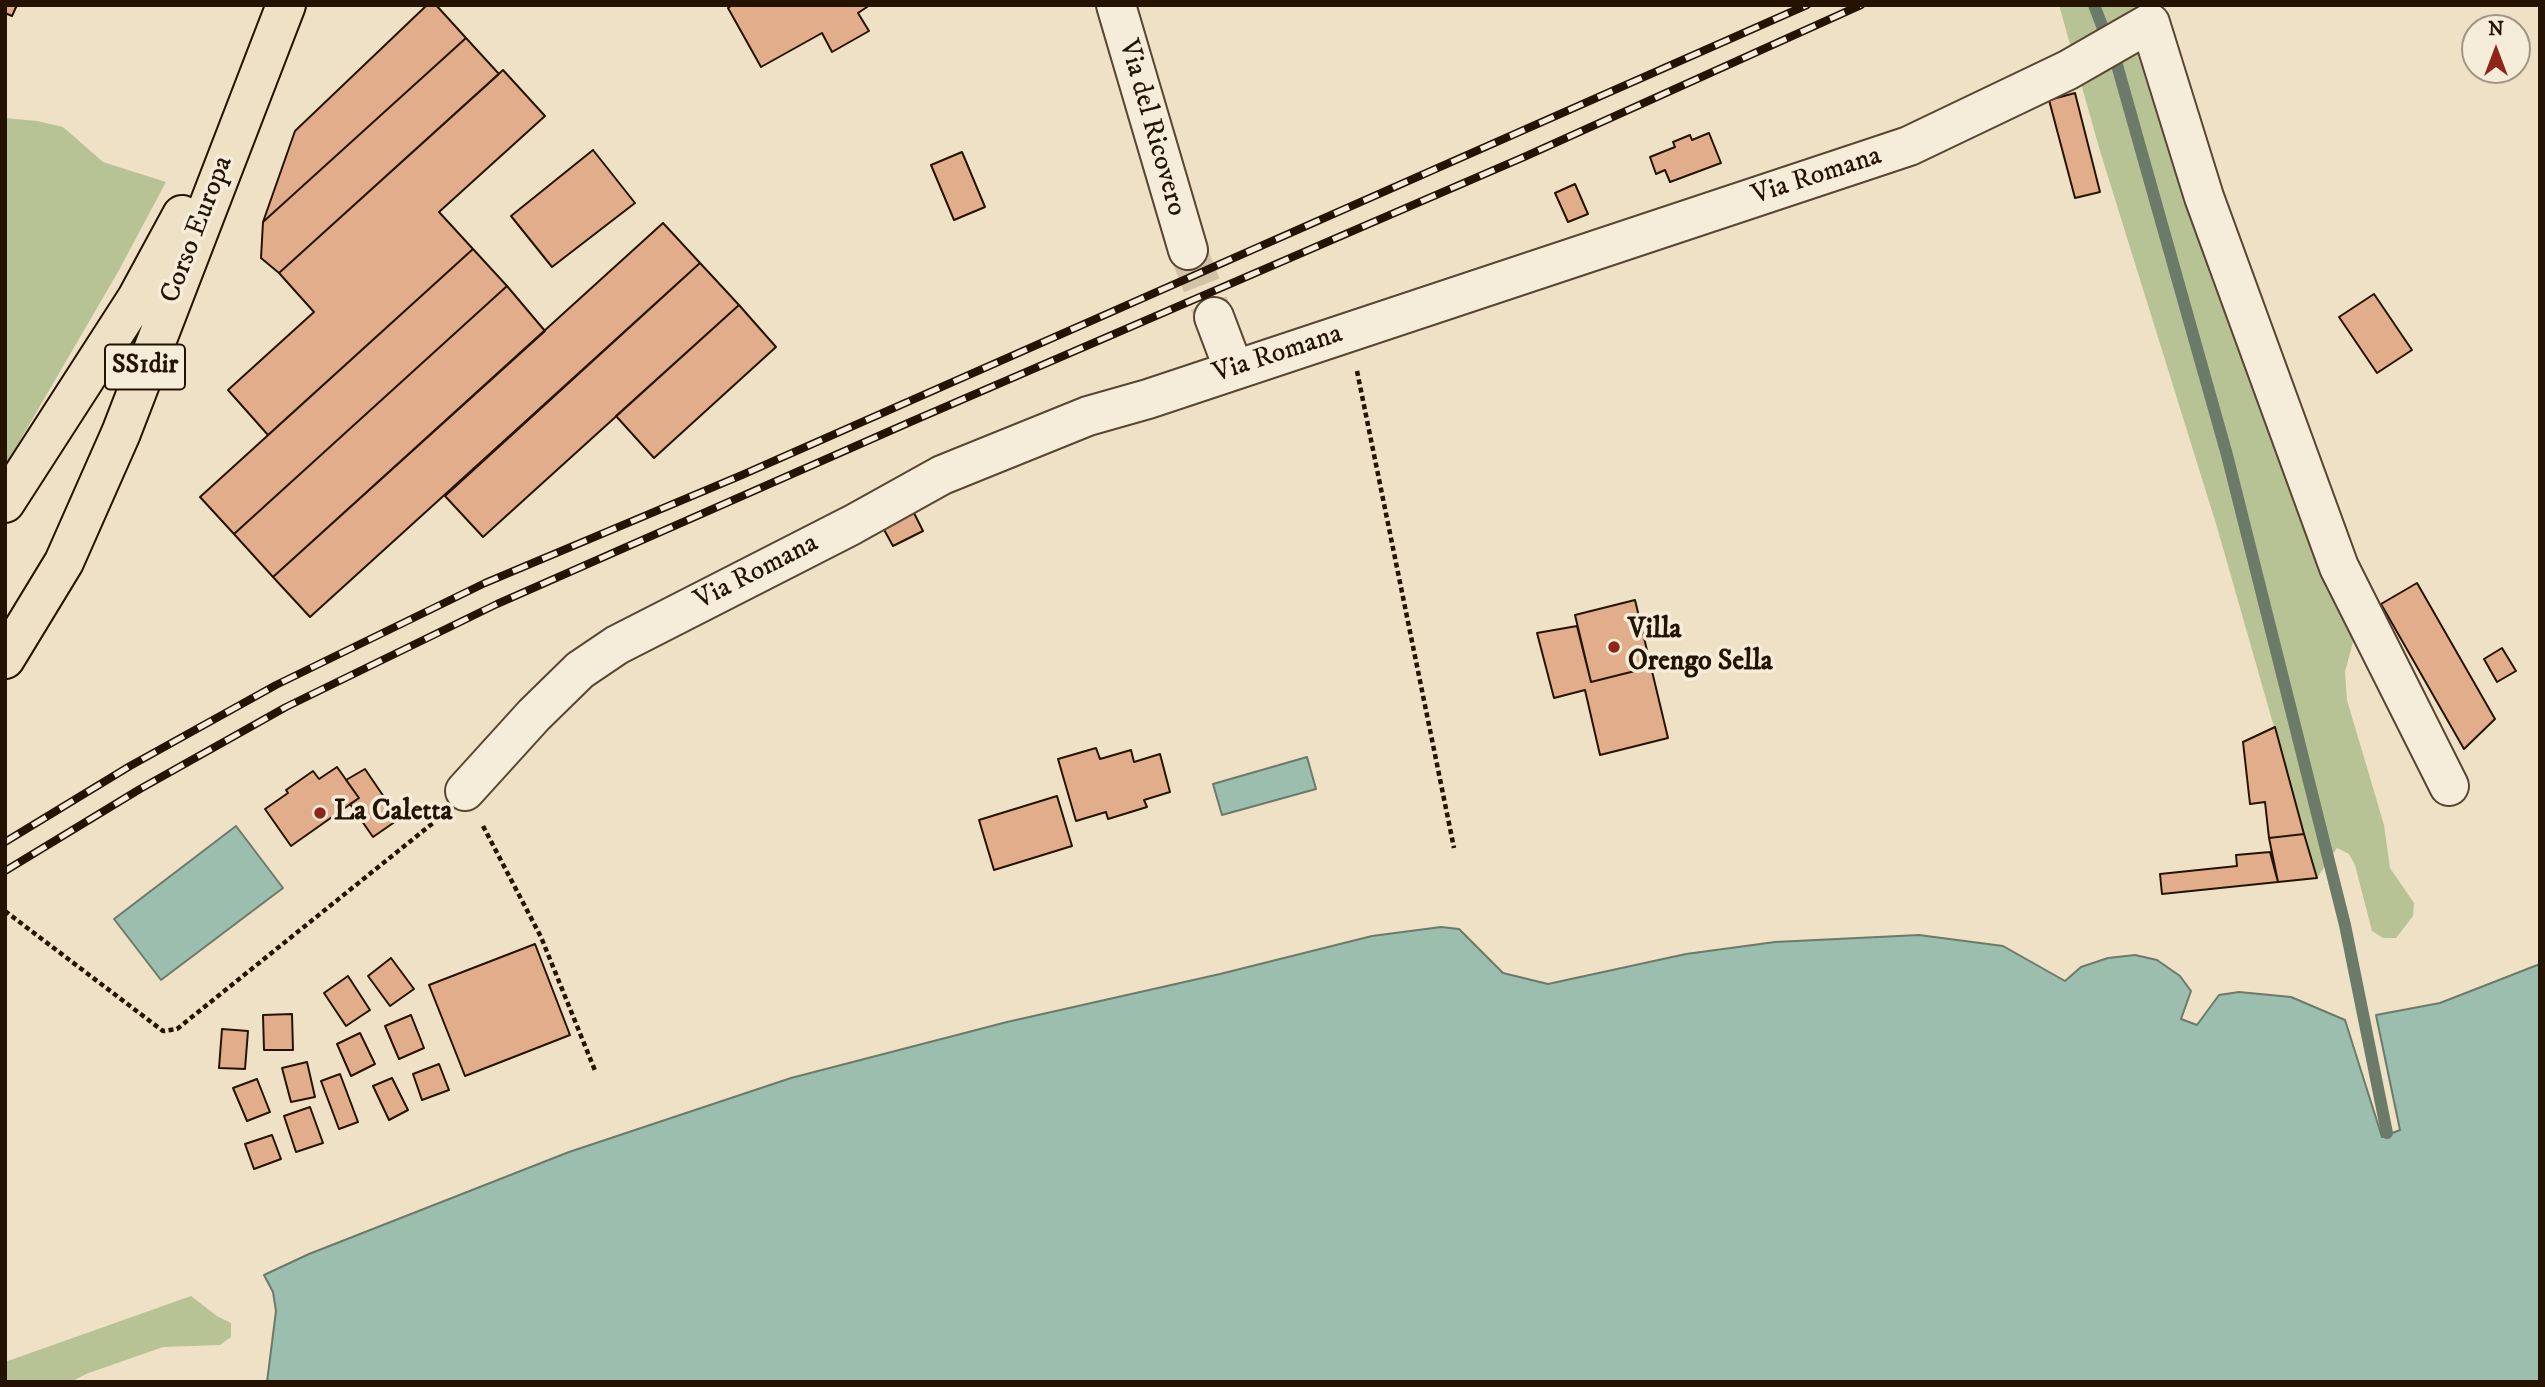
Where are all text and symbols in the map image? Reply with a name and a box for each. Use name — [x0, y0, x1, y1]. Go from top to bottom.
north arrow — [2461, 14, 2531, 84]
text: N — [2488, 18, 2504, 41]
street label: Via del Ricovero — [1110, 36, 1192, 220]
street label: Via Romana — [1748, 140, 1886, 214]
street label: Corso Europa — [155, 152, 241, 308]
street label: Via Romana — [1209, 318, 1347, 392]
road number: SS1dir — [105, 344, 185, 390]
street label: Via Romana — [690, 528, 824, 618]
place label: Villa Orengo Sella — [1628, 614, 1773, 680]
marker: Villa Orengo Sella — [1606, 639, 1622, 655]
place label: La Caletta — [334, 796, 452, 830]
marker: La Caletta — [312, 805, 328, 821]

